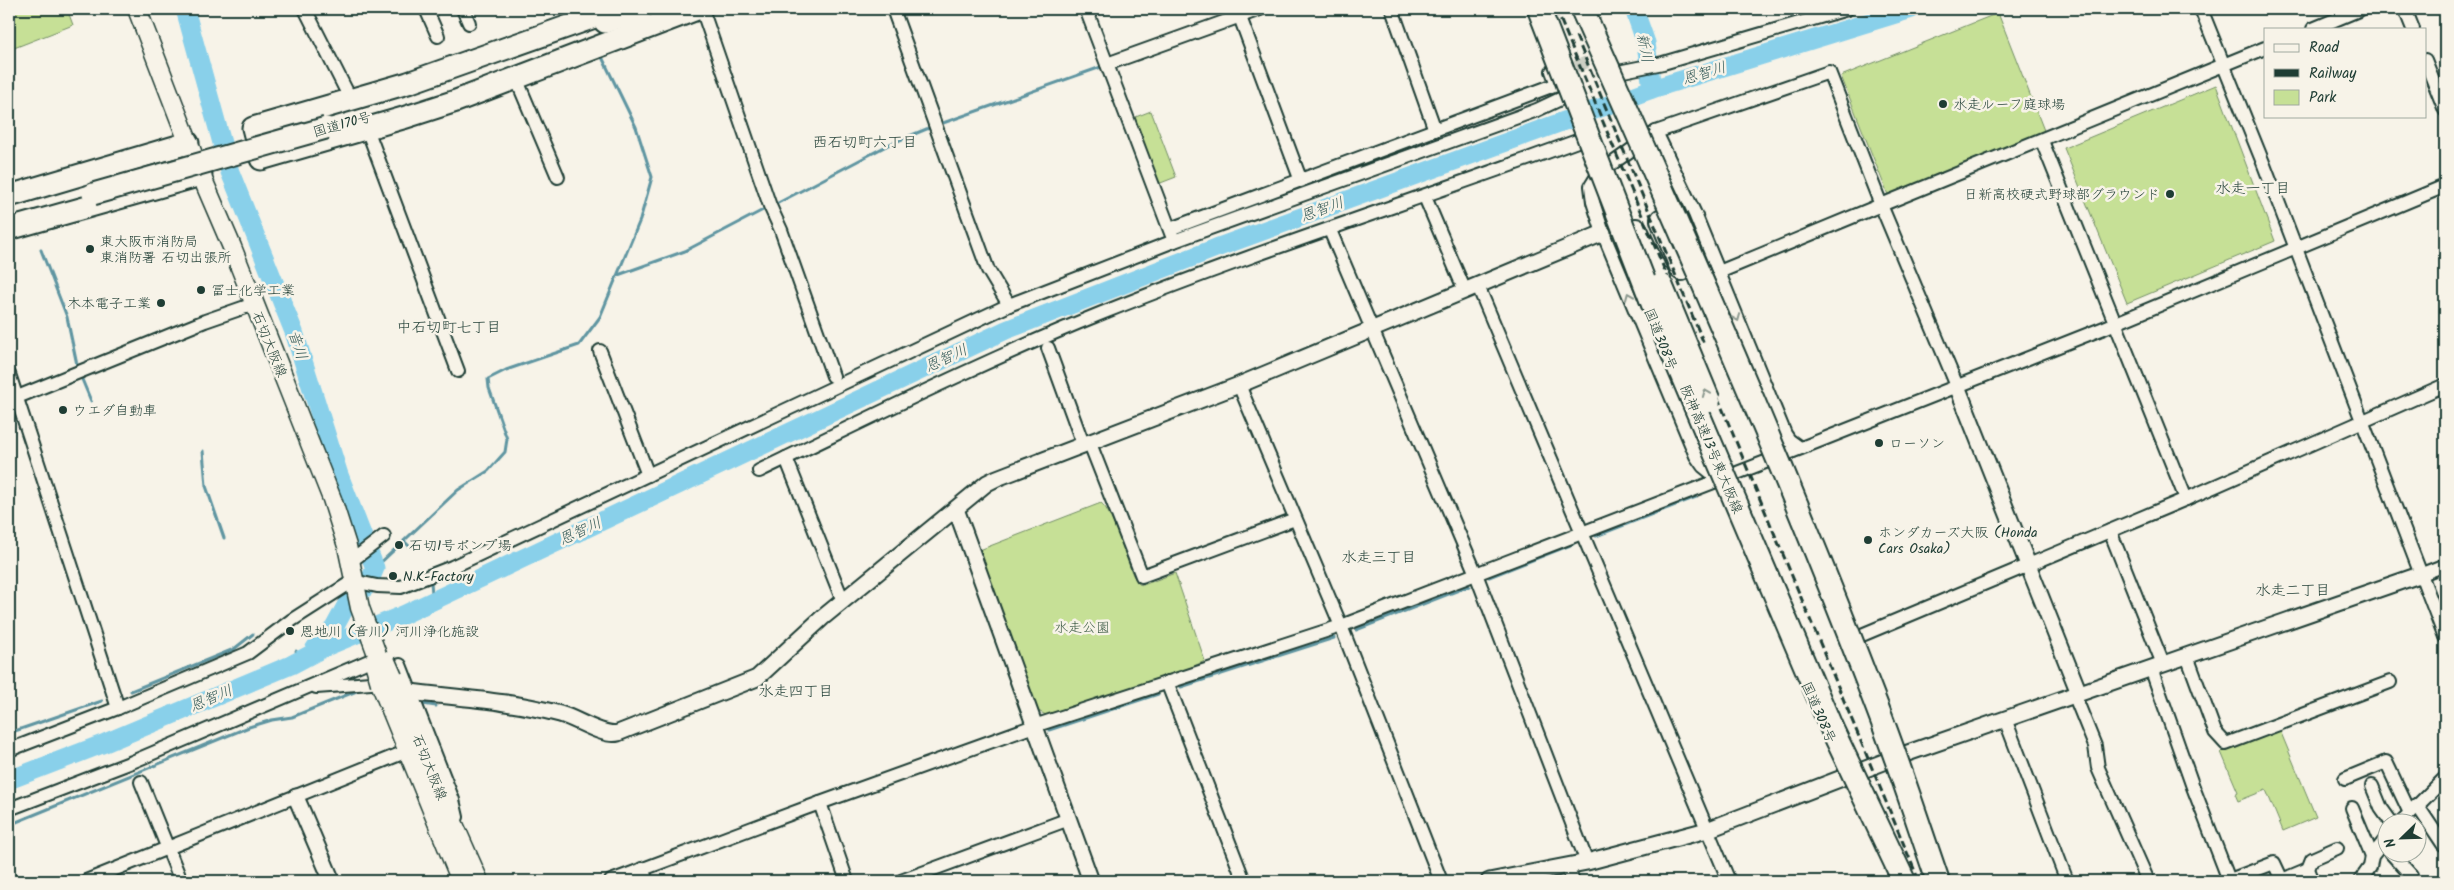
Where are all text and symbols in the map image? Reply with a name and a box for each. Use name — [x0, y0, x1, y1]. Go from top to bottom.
legend — [2264, 28, 2426, 118]
water label: 新川 — [1629, 31, 1659, 65]
text: Road — [2309, 36, 2340, 60]
water label: 恩智川 — [1679, 56, 1729, 92]
text: Railway — [2309, 62, 2357, 86]
text: Park — [2309, 86, 2337, 110]
place label: 水走ルーフ庭球場 — [1953, 94, 2065, 116]
marker: 水走ルーフ庭球場 — [1937, 98, 1949, 110]
street label: 国道170号 — [310, 106, 374, 144]
district label: 西石切町六丁目 — [812, 131, 918, 155]
district label: 水走一丁目 — [2215, 177, 2291, 201]
place label: 日新高校硬式野球部グラウンド — [1964, 184, 2160, 206]
marker: 日新高校硬式野球部グラウンド — [2164, 188, 2176, 200]
water label: 恩智川 — [1297, 191, 1348, 229]
place label: 東大阪市消防局 東消防署 石切出張所 — [100, 231, 232, 269]
marker: 東大阪市消防局 東消防署 石切出張所 — [84, 243, 96, 255]
place label: 冨士化学工業 — [211, 280, 295, 302]
marker: 冨士化学工業 — [195, 284, 207, 296]
one-way arrow — [1625, 292, 1636, 301]
place label: 木本電子工業 — [67, 293, 151, 315]
marker: 木本電子工業 — [155, 297, 167, 309]
street label: 国道308号 — [1638, 305, 1683, 374]
street label: 石切大阪線 — [246, 308, 292, 381]
one-way arrow — [1731, 313, 1741, 322]
district label: 中石切町七丁目 — [396, 316, 502, 340]
water label: 音川 — [281, 327, 313, 363]
water label: 恩智川 — [921, 339, 972, 379]
street label: 阪神高速13号東大阪線 — [1674, 381, 1748, 517]
one-way arrow — [1701, 389, 1712, 398]
place label: ウエダ自動車 — [73, 400, 157, 422]
marker: ウエダ自動車 — [57, 404, 69, 416]
place label: ローソン — [1889, 433, 1945, 455]
marker: ローソン — [1873, 437, 1885, 449]
water label: 恩智川 — [555, 512, 606, 552]
place label: ホンダカーズ大阪 (Honda Cars Osaka) — [1878, 522, 2037, 560]
marker: ホンダカーズ大阪 (Honda Cars Osaka) — [1862, 534, 1874, 546]
place label: 石切1号ポンプ場 — [409, 535, 511, 557]
marker: 石切1号ポンプ場 — [393, 539, 405, 551]
district label: 水走三丁目 — [1341, 546, 1417, 570]
place label: N.K-Factory — [403, 566, 474, 588]
marker: N.K-Factory — [387, 570, 399, 582]
district label: 水走二丁目 — [2255, 579, 2331, 603]
park label: 水走公園 — [1054, 617, 1110, 639]
place label: 恩地川 (音川) 河川浄化施設 — [300, 621, 479, 643]
marker: 恩地川 (音川) 河川浄化施設 — [284, 625, 296, 637]
street label: 国道308号 — [1795, 678, 1841, 747]
water label: 恩智川 — [186, 679, 237, 719]
district label: 水走四丁目 — [758, 680, 834, 704]
street label: 石切大阪線 — [406, 731, 452, 804]
north arrow — [2376, 812, 2426, 862]
text: N — [2379, 834, 2403, 851]

